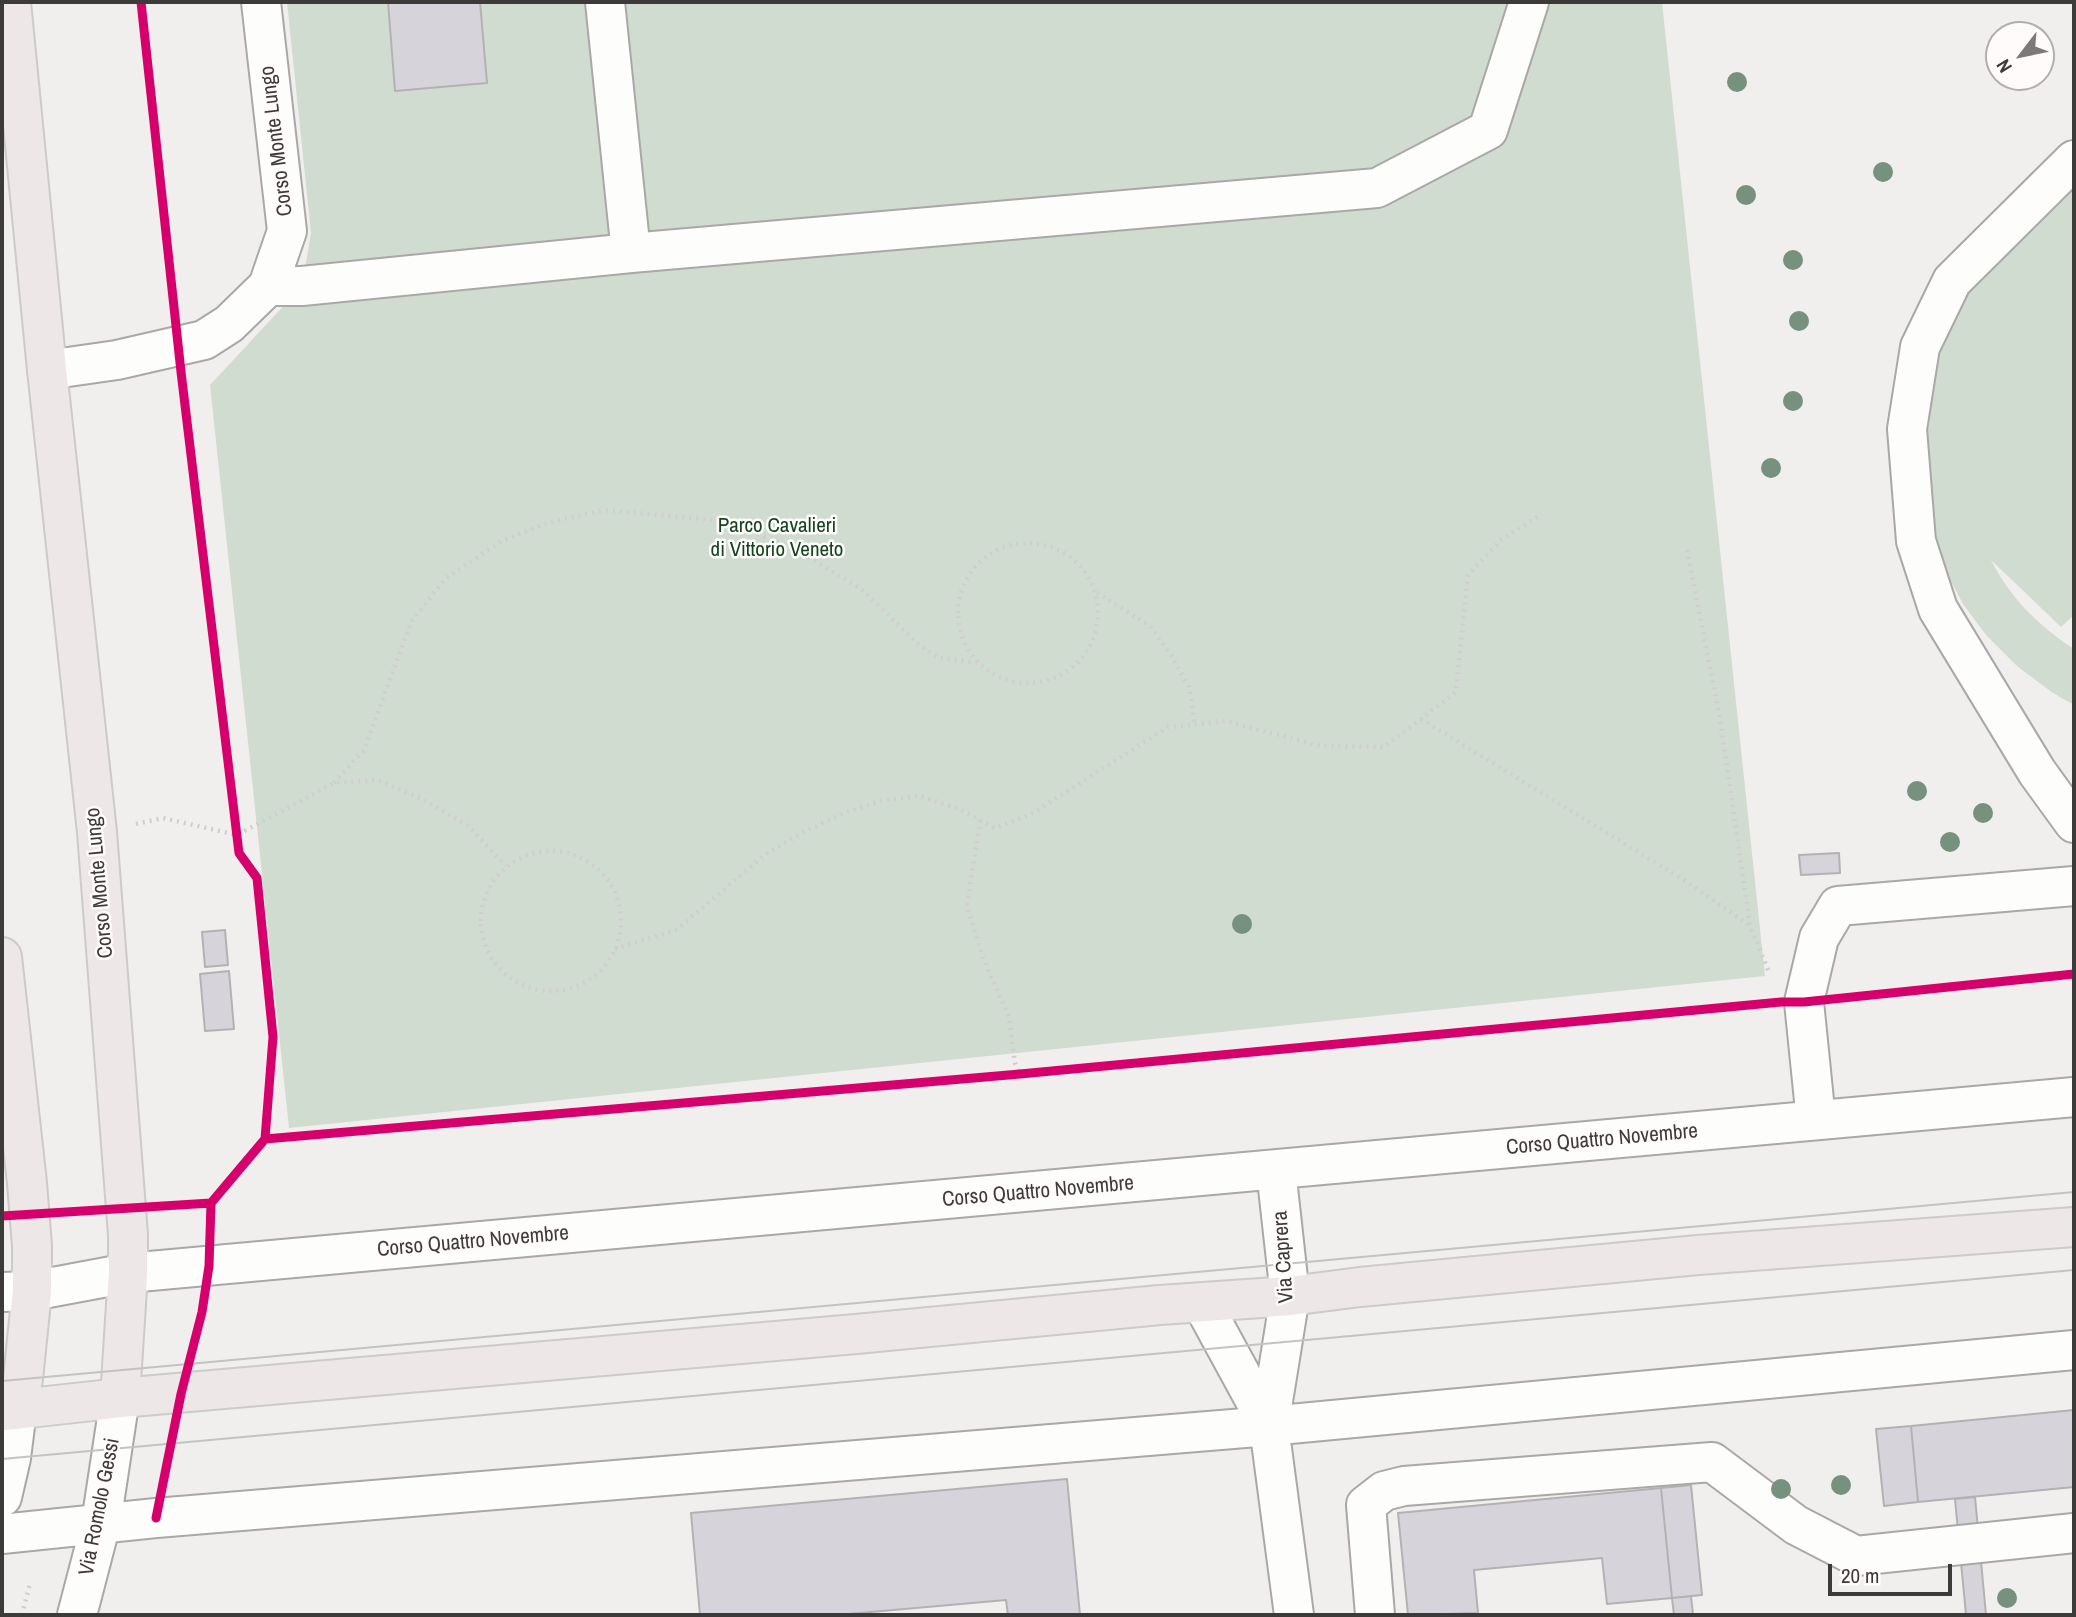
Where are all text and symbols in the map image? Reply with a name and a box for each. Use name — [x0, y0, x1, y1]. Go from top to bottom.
north arrow — [1985, 21, 2055, 91]
text: N — [1990, 54, 2018, 78]
street label: Corso Monte Lungo — [255, 64, 299, 218]
park label: Parco Cavalieri di Vittorio Veneto — [711, 513, 843, 563]
street label: Corso Monte Lungo — [81, 807, 119, 959]
street label: Corso Quattro Novembre — [1505, 1119, 1699, 1161]
street label: Corso Quattro Novembre — [941, 1171, 1135, 1213]
street label: Via Caprera — [1268, 1210, 1300, 1304]
street label: Corso Quattro Novembre — [376, 1221, 570, 1263]
street label: Via Romolo Gessi — [74, 1436, 126, 1578]
scale bar — [1831, 1550, 1955, 1594]
text: 20 m — [1841, 1561, 1879, 1590]

